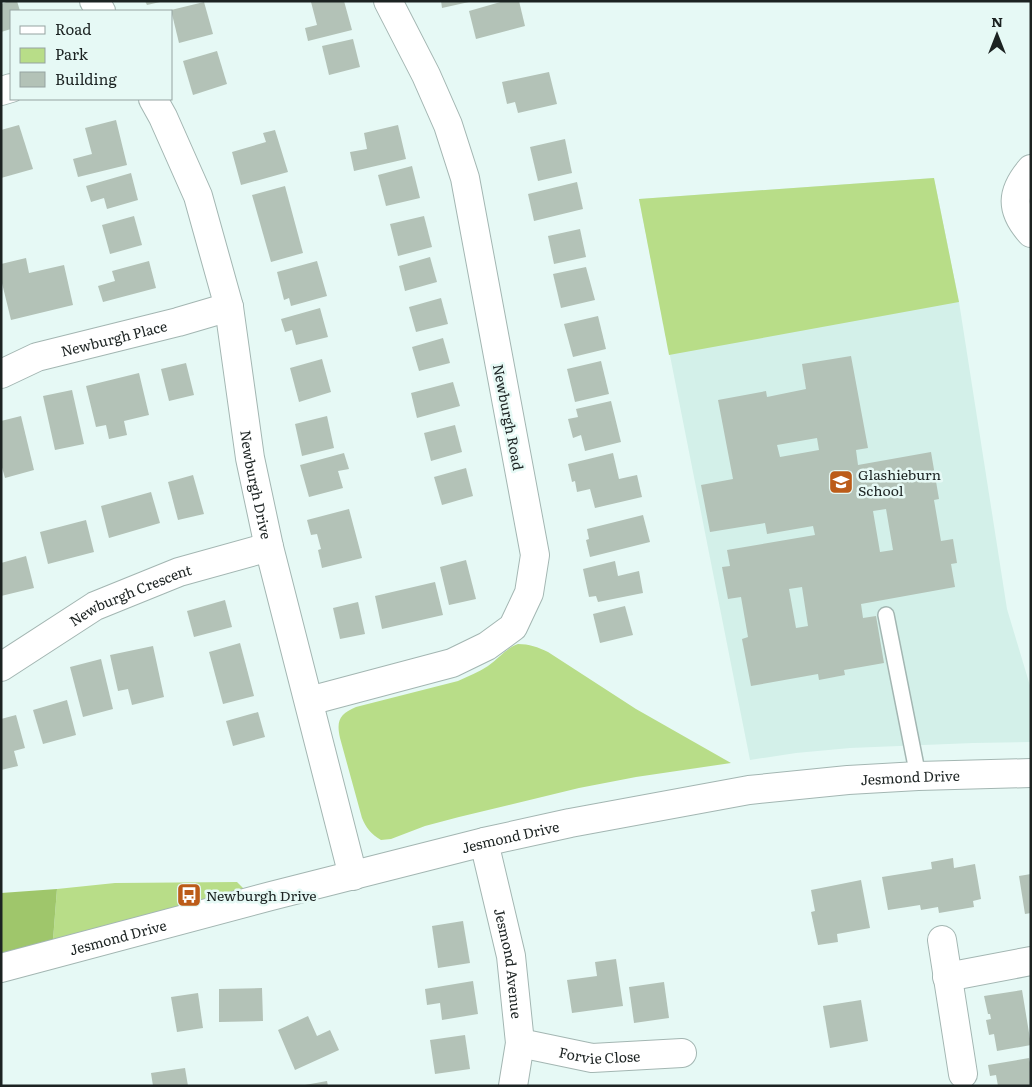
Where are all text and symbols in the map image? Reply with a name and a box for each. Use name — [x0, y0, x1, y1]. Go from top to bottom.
legend — [10, 10, 172, 100]
north arrow — [972, 10, 1022, 60]
text: N — [991, 11, 1003, 31]
text: Road — [55, 17, 91, 40]
text: Park — [55, 42, 89, 65]
text: Building — [55, 67, 117, 90]
street label: Newburgh Place — [59, 315, 169, 361]
street label: Newburgh Road — [489, 362, 529, 472]
street label: Newburgh Drive — [236, 429, 277, 541]
place label: Glashieburn School — [858, 464, 941, 500]
school or university icon: Glashieburn School — [828, 469, 854, 495]
street label: Newburgh Crescent — [65, 559, 194, 630]
street label: Jesmond Drive — [860, 765, 960, 789]
street label: Jesmond Drive — [459, 816, 561, 857]
bus stop icon: Newburgh Drive — [176, 882, 202, 908]
place label: Newburgh Drive — [206, 885, 317, 905]
street label: Jesmond Avenue — [490, 906, 527, 1020]
street label: Jesmond Drive — [67, 914, 169, 959]
street label: Forvie Close — [557, 1041, 641, 1068]

